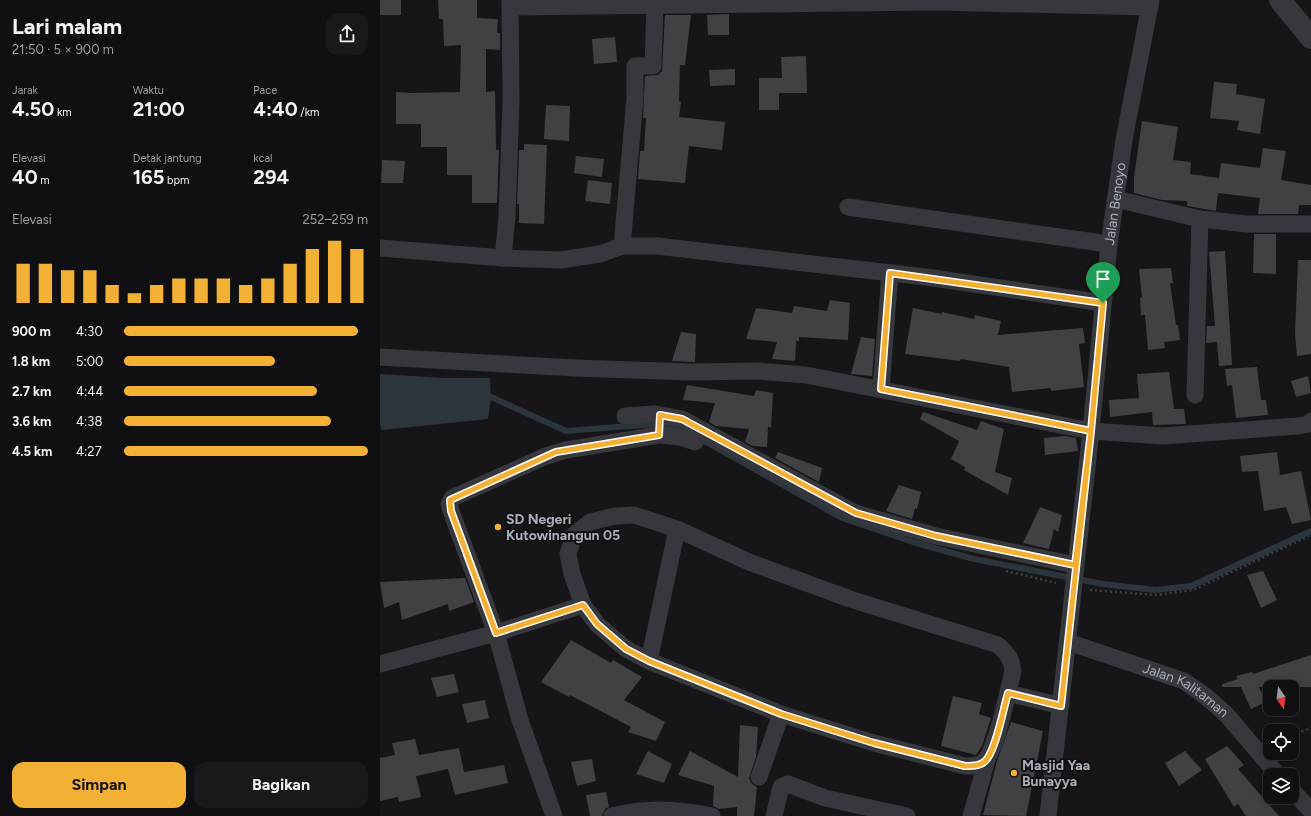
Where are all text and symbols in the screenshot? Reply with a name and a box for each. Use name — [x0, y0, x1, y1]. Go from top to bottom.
text: Lari malam — [12, 13, 122, 40]
button: share — [326, 13, 368, 55]
text: 21:50 · 5 × 900 m — [12, 42, 114, 57]
text: Jarak — [12, 84, 38, 97]
text: Waktu — [133, 84, 164, 97]
text: Pace — [253, 84, 277, 97]
text: 4.50 — [12, 97, 54, 121]
text: 21:00 — [133, 97, 185, 121]
text: 4:40 — [253, 97, 298, 121]
text: km — [54, 106, 72, 119]
text: /km — [298, 106, 319, 119]
text: Elevasi — [12, 152, 46, 165]
text: Detak jantung — [133, 152, 202, 165]
text: kcal — [253, 152, 273, 165]
street label: Jalan Benoyo — [1101, 161, 1130, 246]
text: 40 — [12, 165, 38, 189]
text: 165 — [133, 165, 164, 189]
text: 294 — [253, 165, 289, 189]
text: m — [38, 174, 50, 187]
text: bpm — [164, 174, 189, 187]
text: Elevasi — [12, 212, 52, 227]
text: 252–259 m — [302, 212, 368, 227]
pin — [1086, 262, 1120, 303]
icon: arrive — [1092, 268, 1114, 290]
text: 900 m — [12, 324, 51, 339]
text: 4:30 — [76, 324, 103, 339]
text: 1.8 km — [12, 354, 50, 369]
text: 5:00 — [76, 354, 103, 369]
text: 2.7 km — [12, 384, 51, 399]
text: 4:44 — [76, 384, 104, 399]
text: 3.6 km — [12, 414, 51, 429]
text: 4:38 — [76, 414, 102, 429]
text: 4.5 km — [12, 444, 52, 459]
text: 4:27 — [76, 444, 102, 459]
place label: SD Negeri Kutowinangun 05 — [506, 511, 620, 544]
marker: SD Negeri Kutowinangun 05 — [493, 522, 503, 532]
street label: Jalan Kalitaman — [1140, 660, 1232, 721]
north arrow — [1263, 680, 1299, 716]
map controls — [1263, 680, 1299, 804]
button: locate — [1263, 724, 1299, 760]
place label: Masjid Yaa Bunayya — [1022, 757, 1090, 790]
button: Simpan — [12, 762, 186, 808]
button: Bagikan — [194, 762, 368, 808]
marker: Masjid Yaa Bunayya — [1009, 768, 1019, 778]
button: layers — [1263, 768, 1299, 804]

